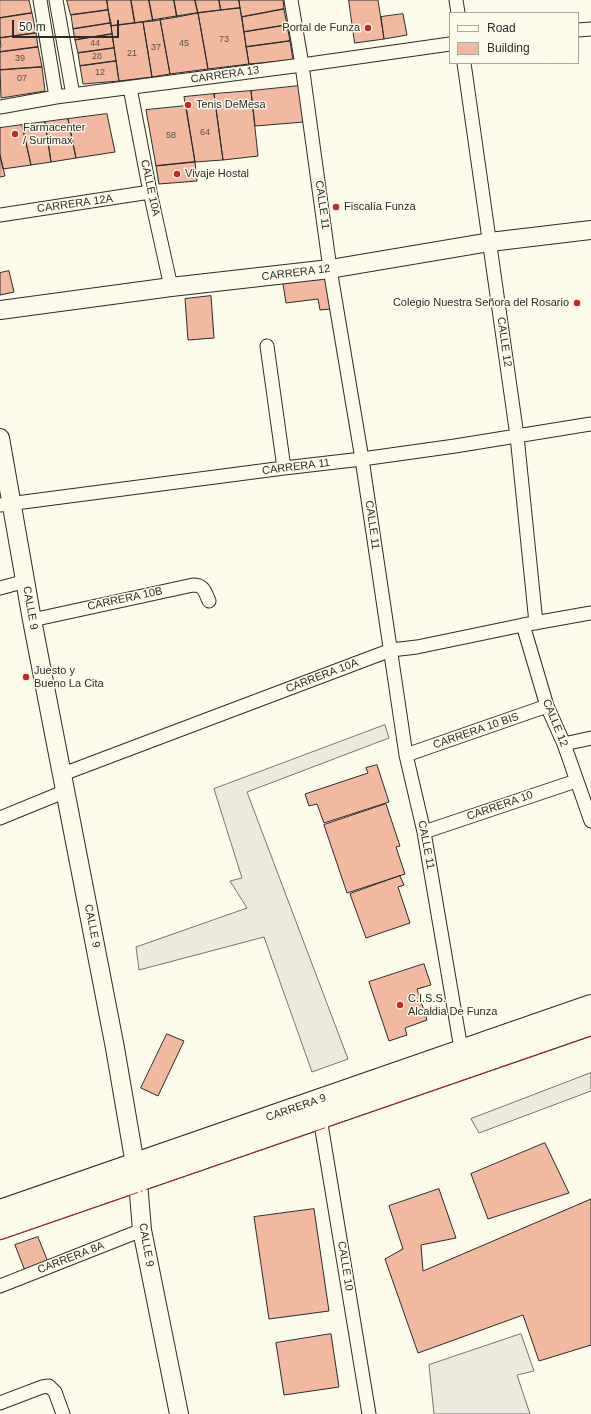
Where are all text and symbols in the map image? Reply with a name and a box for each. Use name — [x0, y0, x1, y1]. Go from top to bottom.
scale bar — [14, 12, 121, 38]
legend — [449, 12, 579, 64]
text: 50 m — [19, 20, 46, 34]
place label: Portal de Funza — [282, 21, 360, 35]
text: Road — [487, 21, 516, 35]
marker: Portal de Funza — [363, 23, 373, 33]
house number: 73 — [219, 35, 229, 45]
house number: 44 — [90, 39, 100, 49]
house number: 45 — [179, 39, 189, 49]
text: Building — [487, 41, 530, 55]
house number: 37 — [151, 43, 161, 53]
house number: 21 — [127, 49, 137, 59]
house number: 28 — [92, 52, 102, 62]
house number: 39 — [15, 54, 25, 64]
street label: CARRERA 13 — [190, 64, 260, 86]
house number: 12 — [95, 68, 105, 78]
house number: 07 — [17, 74, 27, 84]
place label: Tenis DeMesa — [196, 98, 266, 112]
marker: Tenis DeMesa — [183, 100, 193, 110]
place label: Farmacenter / Surtimax — [23, 121, 85, 147]
house number: 64 — [200, 128, 210, 138]
marker: Farmacenter / Surtimax — [10, 129, 20, 139]
house number: 58 — [166, 131, 176, 141]
street label: CALLE 10A — [138, 159, 162, 217]
place label: Vivaje Hostal — [185, 167, 249, 181]
marker: Vivaje Hostal — [172, 169, 182, 179]
street label: CALLE 11 — [312, 180, 332, 230]
street label: CARRERA 12A — [36, 192, 114, 216]
place label: Fiscalía Funza — [344, 200, 416, 214]
marker: Fiscalía Funza — [331, 202, 341, 212]
street label: CARRERA 12 — [261, 262, 331, 284]
place label: Colegio Nuestra Señora del Rosario — [393, 296, 569, 310]
marker: Colegio Nuestra Señora del Rosario — [572, 298, 582, 308]
street label: CALLE 12 — [494, 316, 514, 368]
street label: CARRERA 11 — [261, 456, 331, 478]
street label: CALLE 11 — [362, 500, 382, 550]
street label: CALLE 9 — [20, 585, 40, 631]
street label: CARRERA 10B — [86, 585, 164, 613]
street label: CARRERA 10A — [284, 656, 360, 696]
place label: Juesto y Bueno La Cita — [34, 664, 104, 690]
marker: Juesto y Bueno La Cita — [21, 672, 31, 682]
street label: CALLE 12 — [539, 697, 571, 749]
street label: CARRERA 10 BIS — [431, 710, 521, 752]
street label: CARRERA 10 — [465, 789, 535, 823]
street label: CALLE 11 — [415, 820, 437, 870]
street label: CALLE 9 — [81, 903, 103, 949]
place label: C.I.S.S. Alcaldia De Funza — [408, 992, 497, 1018]
marker: C.I.S.S. Alcaldia De Funza — [395, 1000, 405, 1010]
street label: CARRERA 9 — [264, 1092, 328, 1124]
street label: CALLE 9 — [136, 1222, 156, 1268]
street label: CARRERA 8A — [36, 1239, 106, 1277]
street label: CALLE 10 — [335, 1240, 355, 1292]

